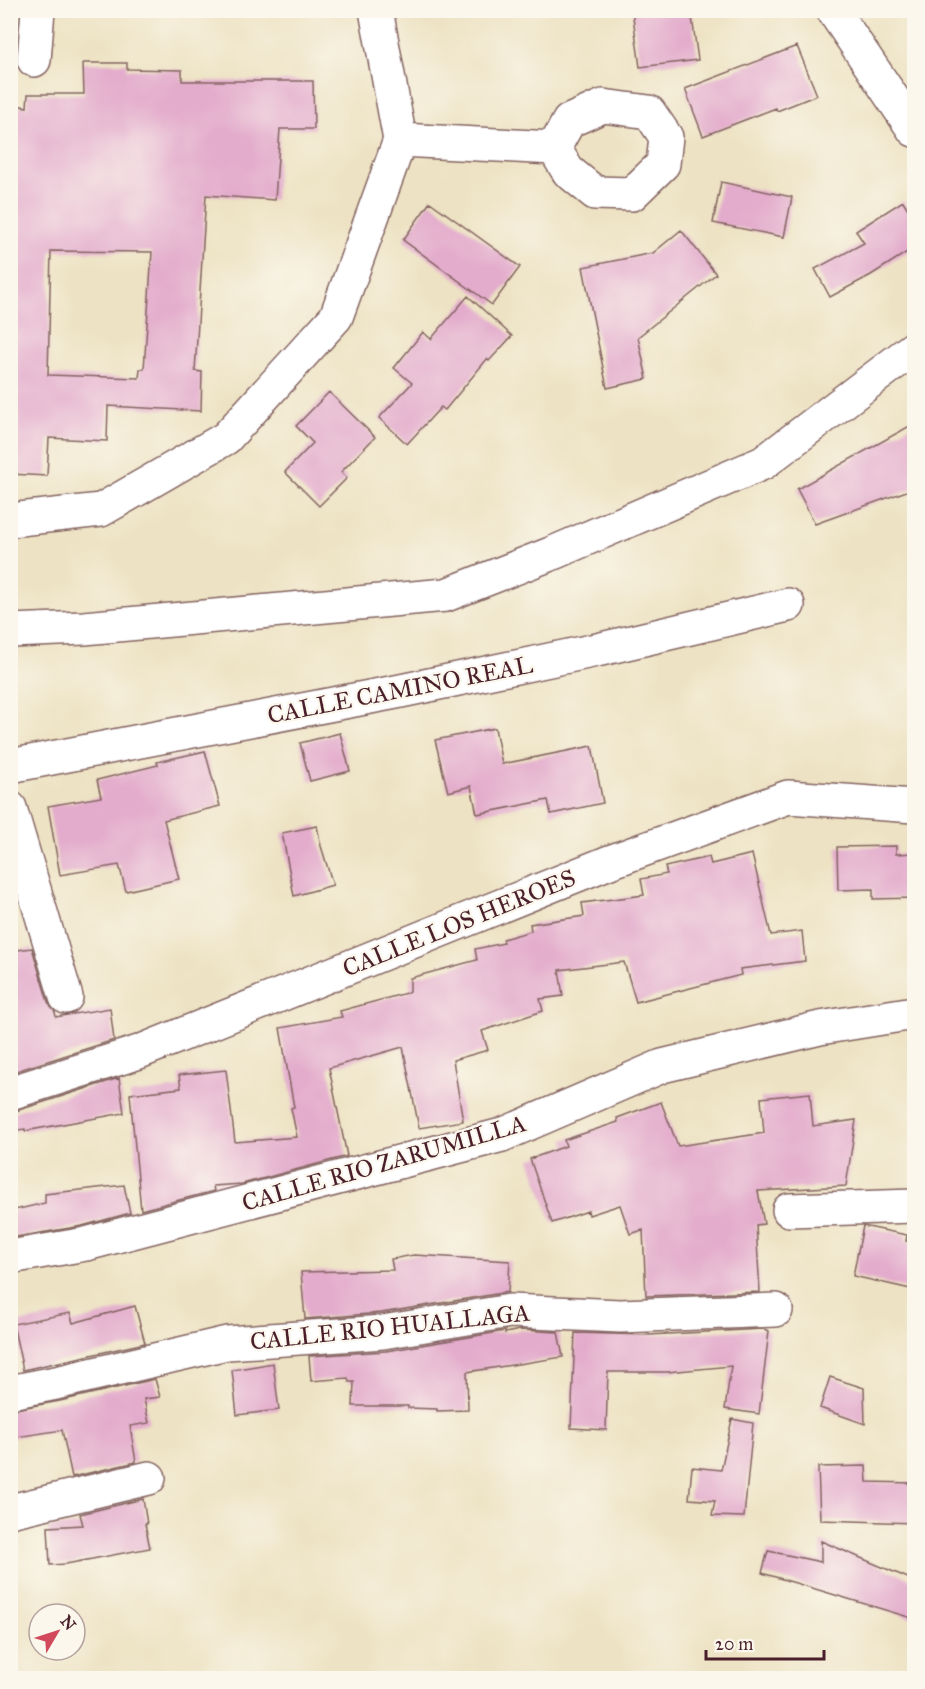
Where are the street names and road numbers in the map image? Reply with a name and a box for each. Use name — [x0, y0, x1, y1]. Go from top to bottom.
street label: CALLE CAMINO REAL — [265, 650, 535, 730]
street label: CALLE LOS HEROES — [338, 863, 580, 983]
street label: CALLE RIO ZARUMILLA — [238, 1108, 530, 1218]
street label: CALLE RIO HUALLAGA — [249, 1297, 531, 1357]

